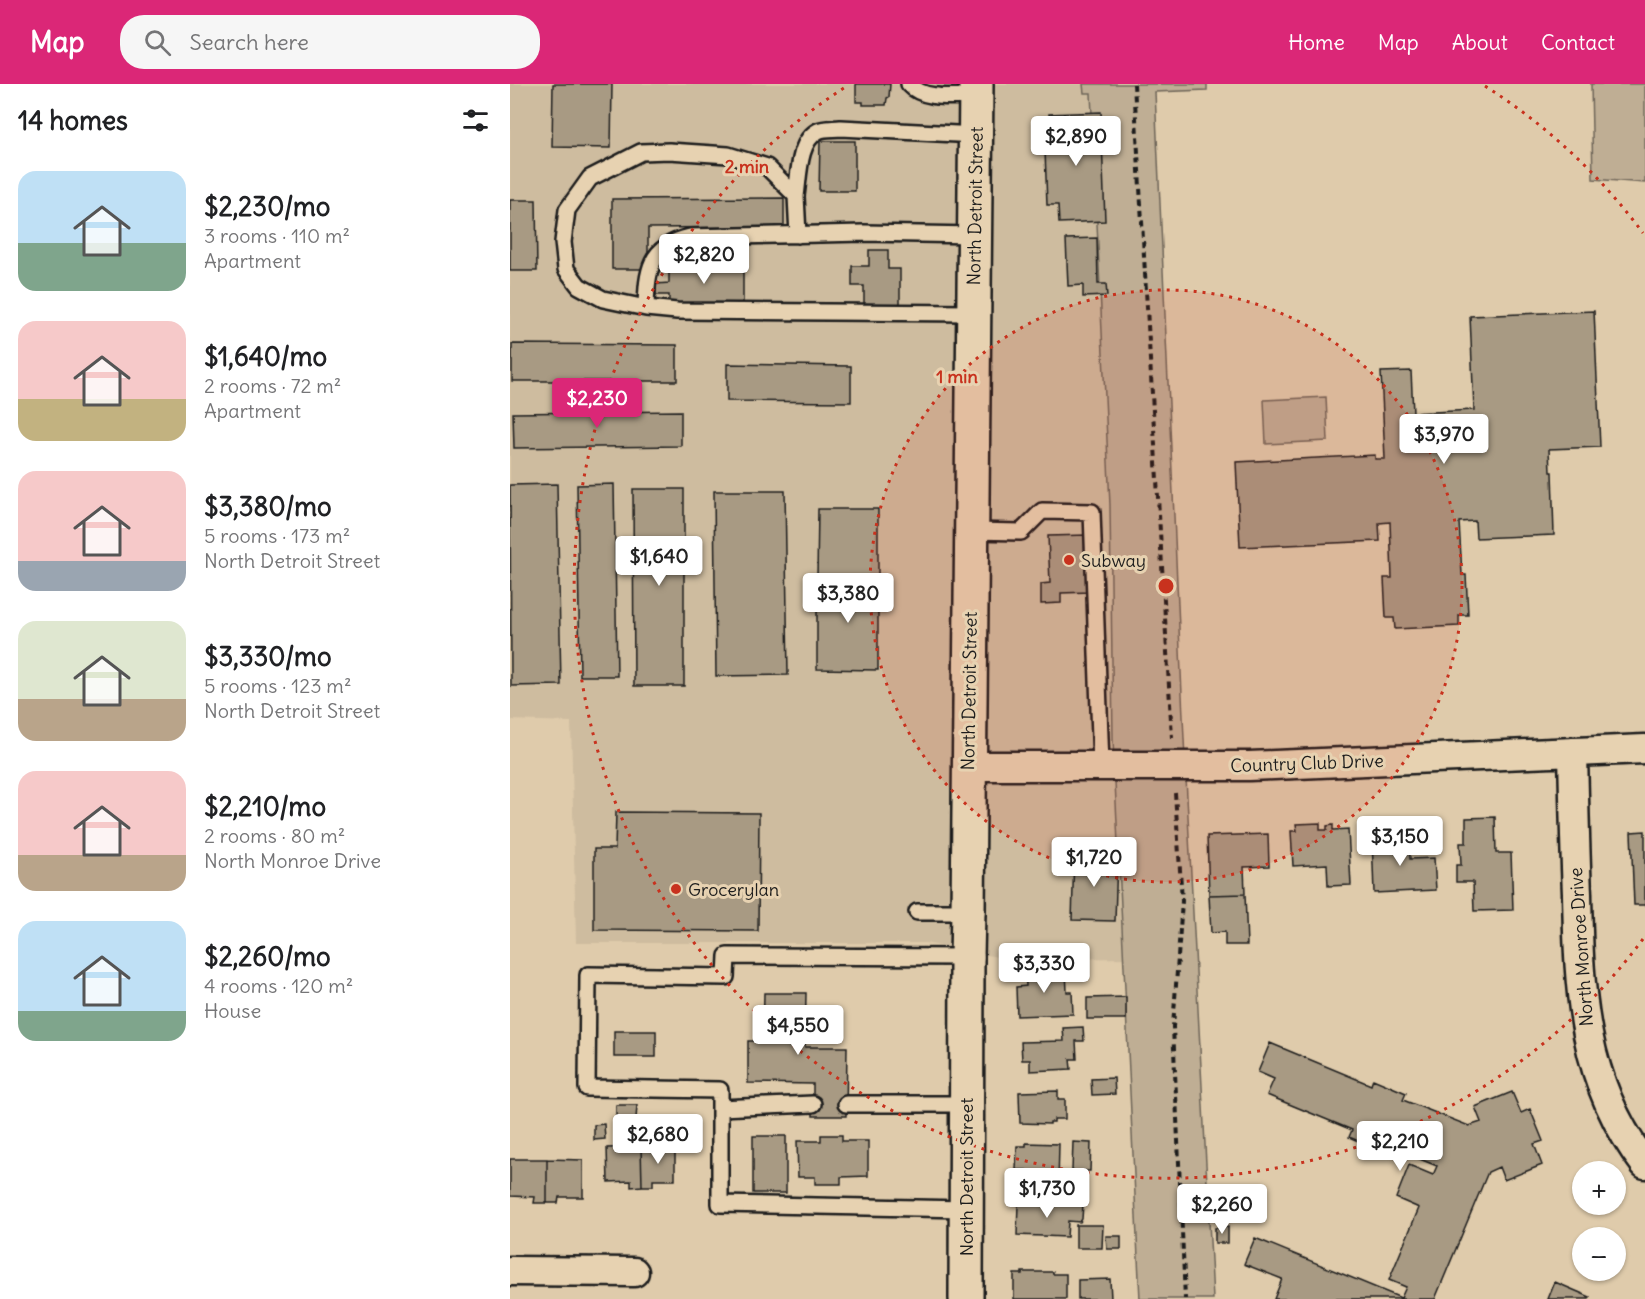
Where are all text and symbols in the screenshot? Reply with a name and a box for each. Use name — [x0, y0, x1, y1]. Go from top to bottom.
search box — [120, 15, 540, 69]
text: Map — [30, 24, 84, 60]
icon: search — [141, 26, 174, 59]
text: Search here — [189, 28, 309, 56]
text: Home — [1288, 29, 1345, 56]
text: Map — [1378, 29, 1419, 56]
text: About — [1452, 29, 1508, 56]
text: Contact — [1541, 29, 1615, 56]
text: 14 homes — [18, 104, 128, 137]
icon: filters — [459, 104, 492, 137]
pin: $2,890 — [1027, 116, 1125, 167]
text: $2,890 — [1045, 123, 1107, 148]
street label: North Detroit Street — [962, 126, 988, 286]
text: 2 min — [725, 155, 770, 178]
text: $2,230/mo — [204, 190, 330, 223]
icon: home — [66, 195, 138, 267]
text: 3 rooms · 110 m² — [204, 223, 350, 248]
pin: $2,820 — [655, 234, 753, 285]
text: $2,820 — [673, 241, 735, 266]
text: Apartment — [204, 248, 301, 273]
text: $1,640/mo — [204, 340, 327, 373]
icon: home — [66, 345, 138, 417]
text: 1 min — [936, 365, 978, 388]
text: 2 rooms · 72 m² — [204, 373, 341, 398]
pin: $2,230 — [548, 378, 646, 429]
text: $2,230 — [566, 385, 628, 410]
text: Apartment — [204, 398, 301, 423]
pin: $3,970 — [1395, 414, 1493, 465]
text: $3,970 — [1413, 421, 1475, 446]
text: $3,380/mo — [204, 490, 332, 523]
icon: home — [66, 495, 138, 567]
text: 5 rooms · 173 m² — [204, 523, 350, 548]
pin: $1,640 — [610, 536, 708, 587]
text: $1,640 — [629, 543, 689, 568]
text: North Detroit Street — [204, 548, 380, 573]
place label: Subway — [1081, 549, 1146, 572]
marker: Subway — [1062, 553, 1076, 567]
pin: $3,380 — [799, 573, 897, 624]
centre of rings — [1156, 576, 1176, 596]
text: $3,380 — [817, 580, 879, 605]
street label: North Detroit Street — [956, 611, 982, 771]
text: $3,330/mo — [204, 640, 332, 673]
icon: home — [66, 645, 138, 717]
text: 5 rooms · 123 m² — [204, 673, 351, 698]
text: North Detroit Street — [204, 698, 380, 723]
street label: Country Club Drive — [1230, 749, 1384, 777]
text: $2,210/mo — [204, 790, 326, 823]
icon: home — [66, 795, 138, 867]
pin: $3,150 — [1351, 816, 1449, 867]
text: 2 rooms · 80 m² — [204, 823, 345, 848]
text: $3,150 — [1371, 823, 1429, 848]
pin: $1,720 — [1045, 837, 1143, 888]
text: $1,720 — [1066, 844, 1122, 869]
text: North Monroe Drive — [204, 848, 381, 873]
street label: North Monroe Drive — [1564, 867, 1598, 1027]
place label: Grocerylan — [688, 878, 779, 901]
marker: Grocerylan — [669, 882, 683, 896]
text: $2,260/mo — [204, 940, 331, 973]
pin: $3,330 — [995, 943, 1093, 994]
icon: home — [66, 945, 138, 1017]
text: $3,330 — [1013, 950, 1075, 975]
text: 4 rooms · 120 m² — [204, 973, 353, 998]
text: House — [204, 998, 261, 1023]
pin: $4,550 — [749, 1005, 847, 1056]
text: $4,550 — [767, 1012, 830, 1037]
street label: North Detroit Street — [955, 1098, 978, 1256]
pin: $2,680 — [609, 1114, 707, 1165]
text: $2,680 — [627, 1121, 689, 1146]
pin: $2,210 — [1351, 1121, 1449, 1172]
text: $2,210 — [1371, 1128, 1429, 1153]
map controls — [1572, 1161, 1626, 1281]
button: + — [1572, 1161, 1626, 1215]
pin: $1,730 — [998, 1168, 1096, 1219]
text: $1,730 — [1018, 1175, 1076, 1200]
pin: $2,260 — [1173, 1184, 1271, 1235]
text: $2,260 — [1191, 1191, 1253, 1216]
button: − — [1572, 1227, 1626, 1281]

